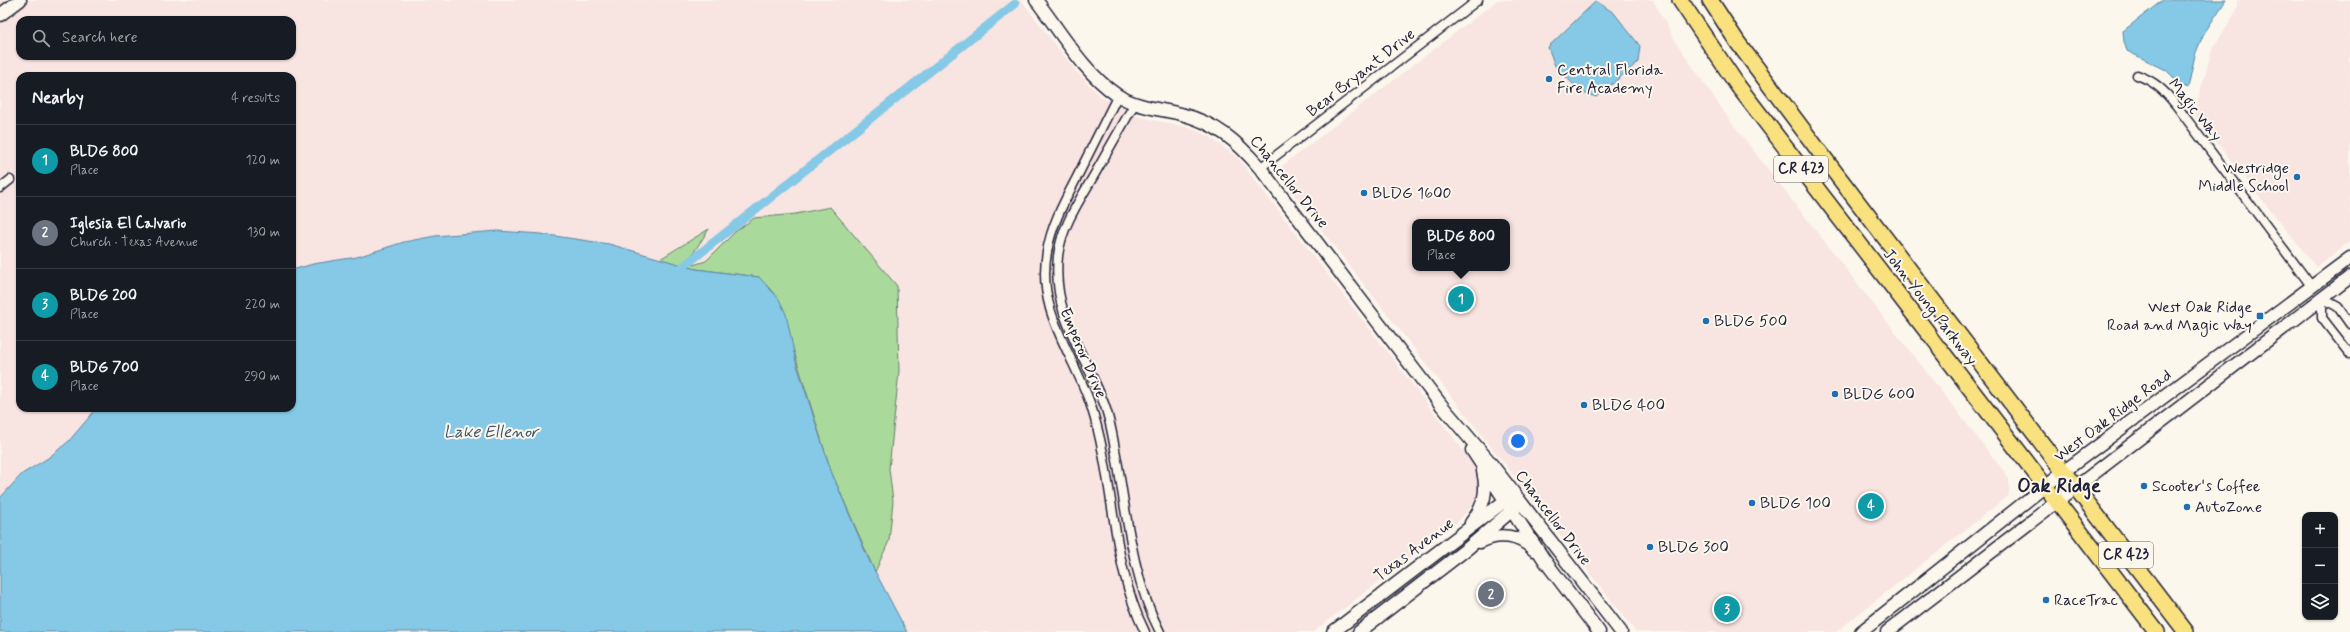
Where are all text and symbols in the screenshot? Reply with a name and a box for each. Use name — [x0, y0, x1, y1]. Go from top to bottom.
search box — [16, 16, 296, 60]
street label: Bear Bryant Drive — [1302, 24, 1420, 122]
icon: search — [30, 27, 52, 49]
text: Search here — [62, 28, 138, 48]
place label: Central Florida Fire Academy — [1557, 60, 1663, 99]
marker: Central Florida Fire Academy — [1544, 74, 1554, 84]
street label: Magic Way — [2162, 74, 2227, 146]
text: Nearby — [32, 87, 84, 109]
text: 4 results — [231, 90, 280, 107]
street label: Chancellor Drive — [1245, 131, 1333, 233]
text: BLDG 800 — [70, 142, 138, 162]
text: 1 — [42, 152, 48, 169]
text: 120 m — [246, 152, 280, 169]
road number: CR 423 — [1774, 156, 1828, 182]
place label: Westridge Middle School — [2198, 158, 2289, 197]
text: Place — [70, 162, 99, 179]
marker: Westridge Middle School — [2292, 172, 2302, 182]
place label: BLDG 1600 — [1372, 183, 1452, 204]
marker: BLDG 1600 — [1359, 188, 1369, 198]
text: Iglesia El Calvario — [70, 214, 186, 234]
popup — [1412, 219, 1510, 271]
text: 2 — [42, 224, 48, 241]
text: 130 m — [247, 224, 280, 241]
text: BLDG 800 — [1427, 227, 1495, 247]
text: Church · Texas Avenue — [70, 234, 198, 251]
street label: John Young Parkway — [1877, 244, 1982, 370]
text: Place — [1427, 247, 1456, 264]
pin: 1 — [1448, 284, 1474, 314]
text: BLDG 200 — [70, 286, 137, 306]
text: 3 — [42, 296, 48, 313]
text: 220 m — [245, 296, 280, 313]
place label: West Oak Ridge Road and Magic Way — [2107, 297, 2252, 337]
street label: Emperor Drive — [1055, 305, 1111, 401]
text: Place — [70, 306, 99, 323]
place label: BLDG 500 — [1714, 311, 1787, 332]
marker: West Oak Ridge Road and Magic Way — [2255, 311, 2265, 321]
marker: BLDG 500 — [1701, 316, 1711, 326]
text: BLDG 700 — [70, 358, 139, 378]
street label: West Oak Ridge Road — [2050, 365, 2176, 467]
text: 4 — [41, 368, 49, 385]
text: 290 m — [244, 368, 280, 385]
text: Place — [70, 378, 99, 395]
place label: BLDG 600 — [1843, 384, 1915, 405]
marker: BLDG 600 — [1830, 389, 1840, 399]
place label: BLDG 400 — [1592, 395, 1665, 416]
marker: BLDG 400 — [1579, 400, 1589, 410]
water label: Lake Ellenor — [444, 421, 540, 443]
your location — [1508, 431, 1528, 451]
street label: Chancellor Drive — [1510, 466, 1596, 570]
district label: Oak Ridge — [2017, 473, 2101, 500]
place label: Scooter's Coffee — [2152, 476, 2261, 497]
marker: Scooter's Coffee — [2139, 481, 2149, 491]
pin: 4 — [1858, 491, 1884, 521]
place label: BLDG 100 — [1760, 493, 1831, 514]
place label: AutoZone — [2195, 497, 2262, 518]
marker: BLDG 100 — [1747, 498, 1757, 508]
marker: AutoZone — [2182, 502, 2192, 512]
map controls — [2302, 512, 2338, 620]
button: + — [2302, 512, 2338, 548]
street label: Texas Avenue — [1370, 513, 1458, 587]
place label: BLDG 300 — [1658, 537, 1729, 558]
marker: BLDG 300 — [1645, 542, 1655, 552]
road number: CR 423 — [2099, 542, 2153, 568]
button: − — [2302, 548, 2338, 584]
pin: 2 — [1478, 579, 1504, 609]
button: layers — [2302, 584, 2338, 620]
place label: RaceTrac — [2054, 590, 2118, 611]
pin: 3 — [1714, 594, 1740, 624]
marker: RaceTrac — [2041, 595, 2051, 605]

